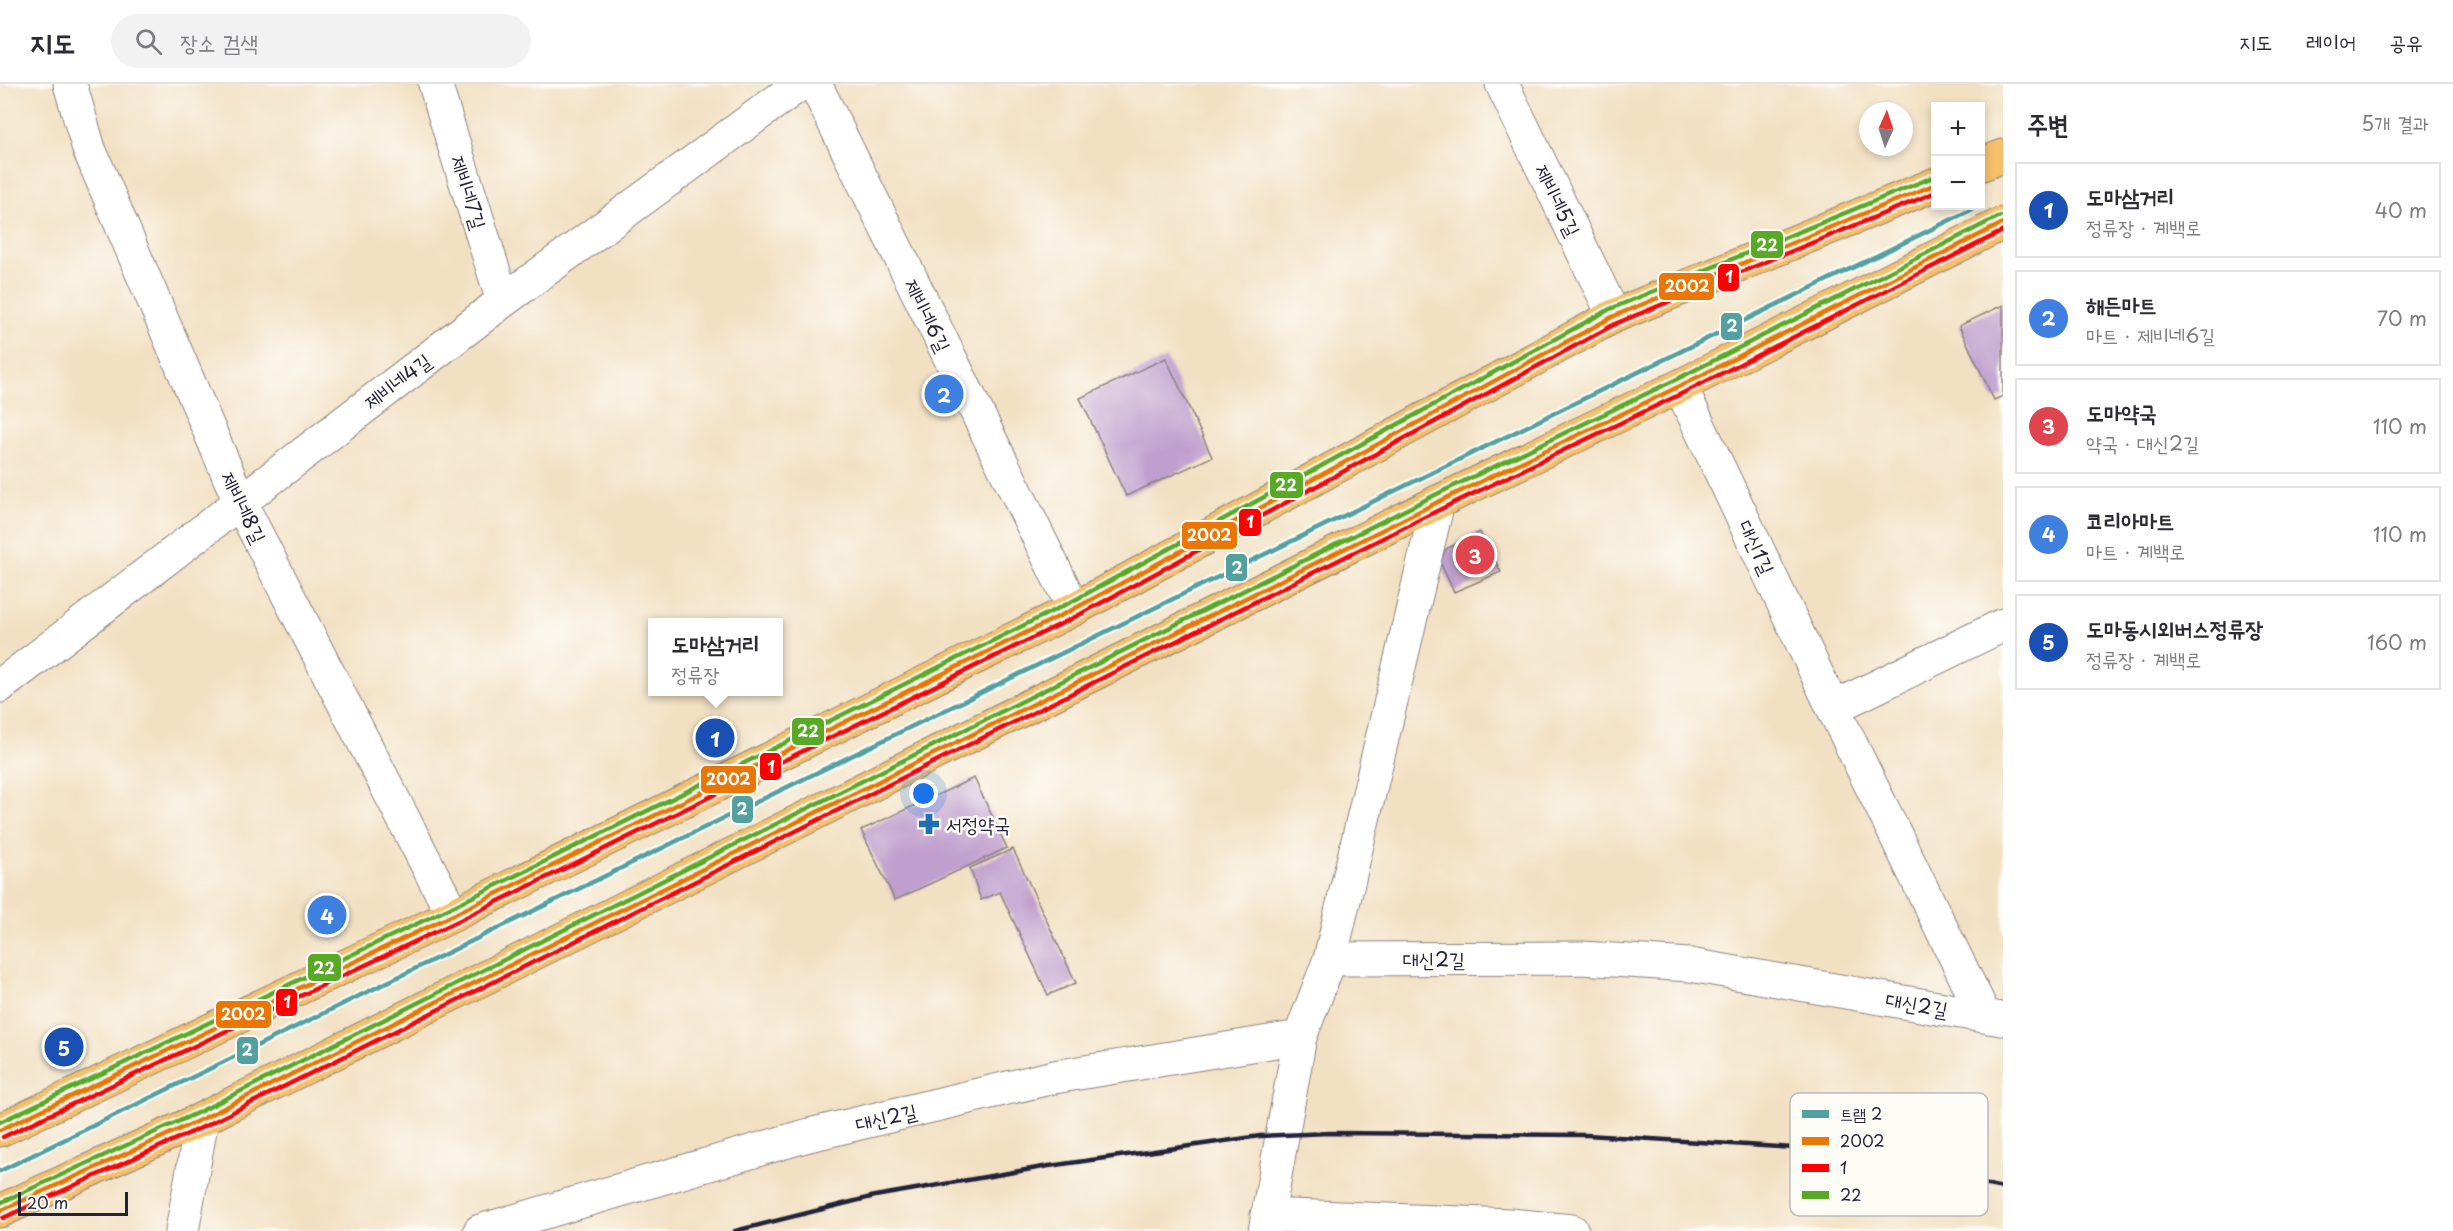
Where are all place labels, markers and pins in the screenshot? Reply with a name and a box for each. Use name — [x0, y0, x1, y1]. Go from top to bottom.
pin: 2 — [924, 372, 964, 416]
pin: 3 — [1456, 532, 1494, 578]
pin: 1 — [696, 716, 734, 760]
place label: 서정약국 — [946, 809, 1010, 839]
pharmacy icon: 서정약국 — [917, 812, 941, 836]
pin: 4 — [308, 892, 346, 938]
pin: 5 — [44, 1024, 84, 1070]

